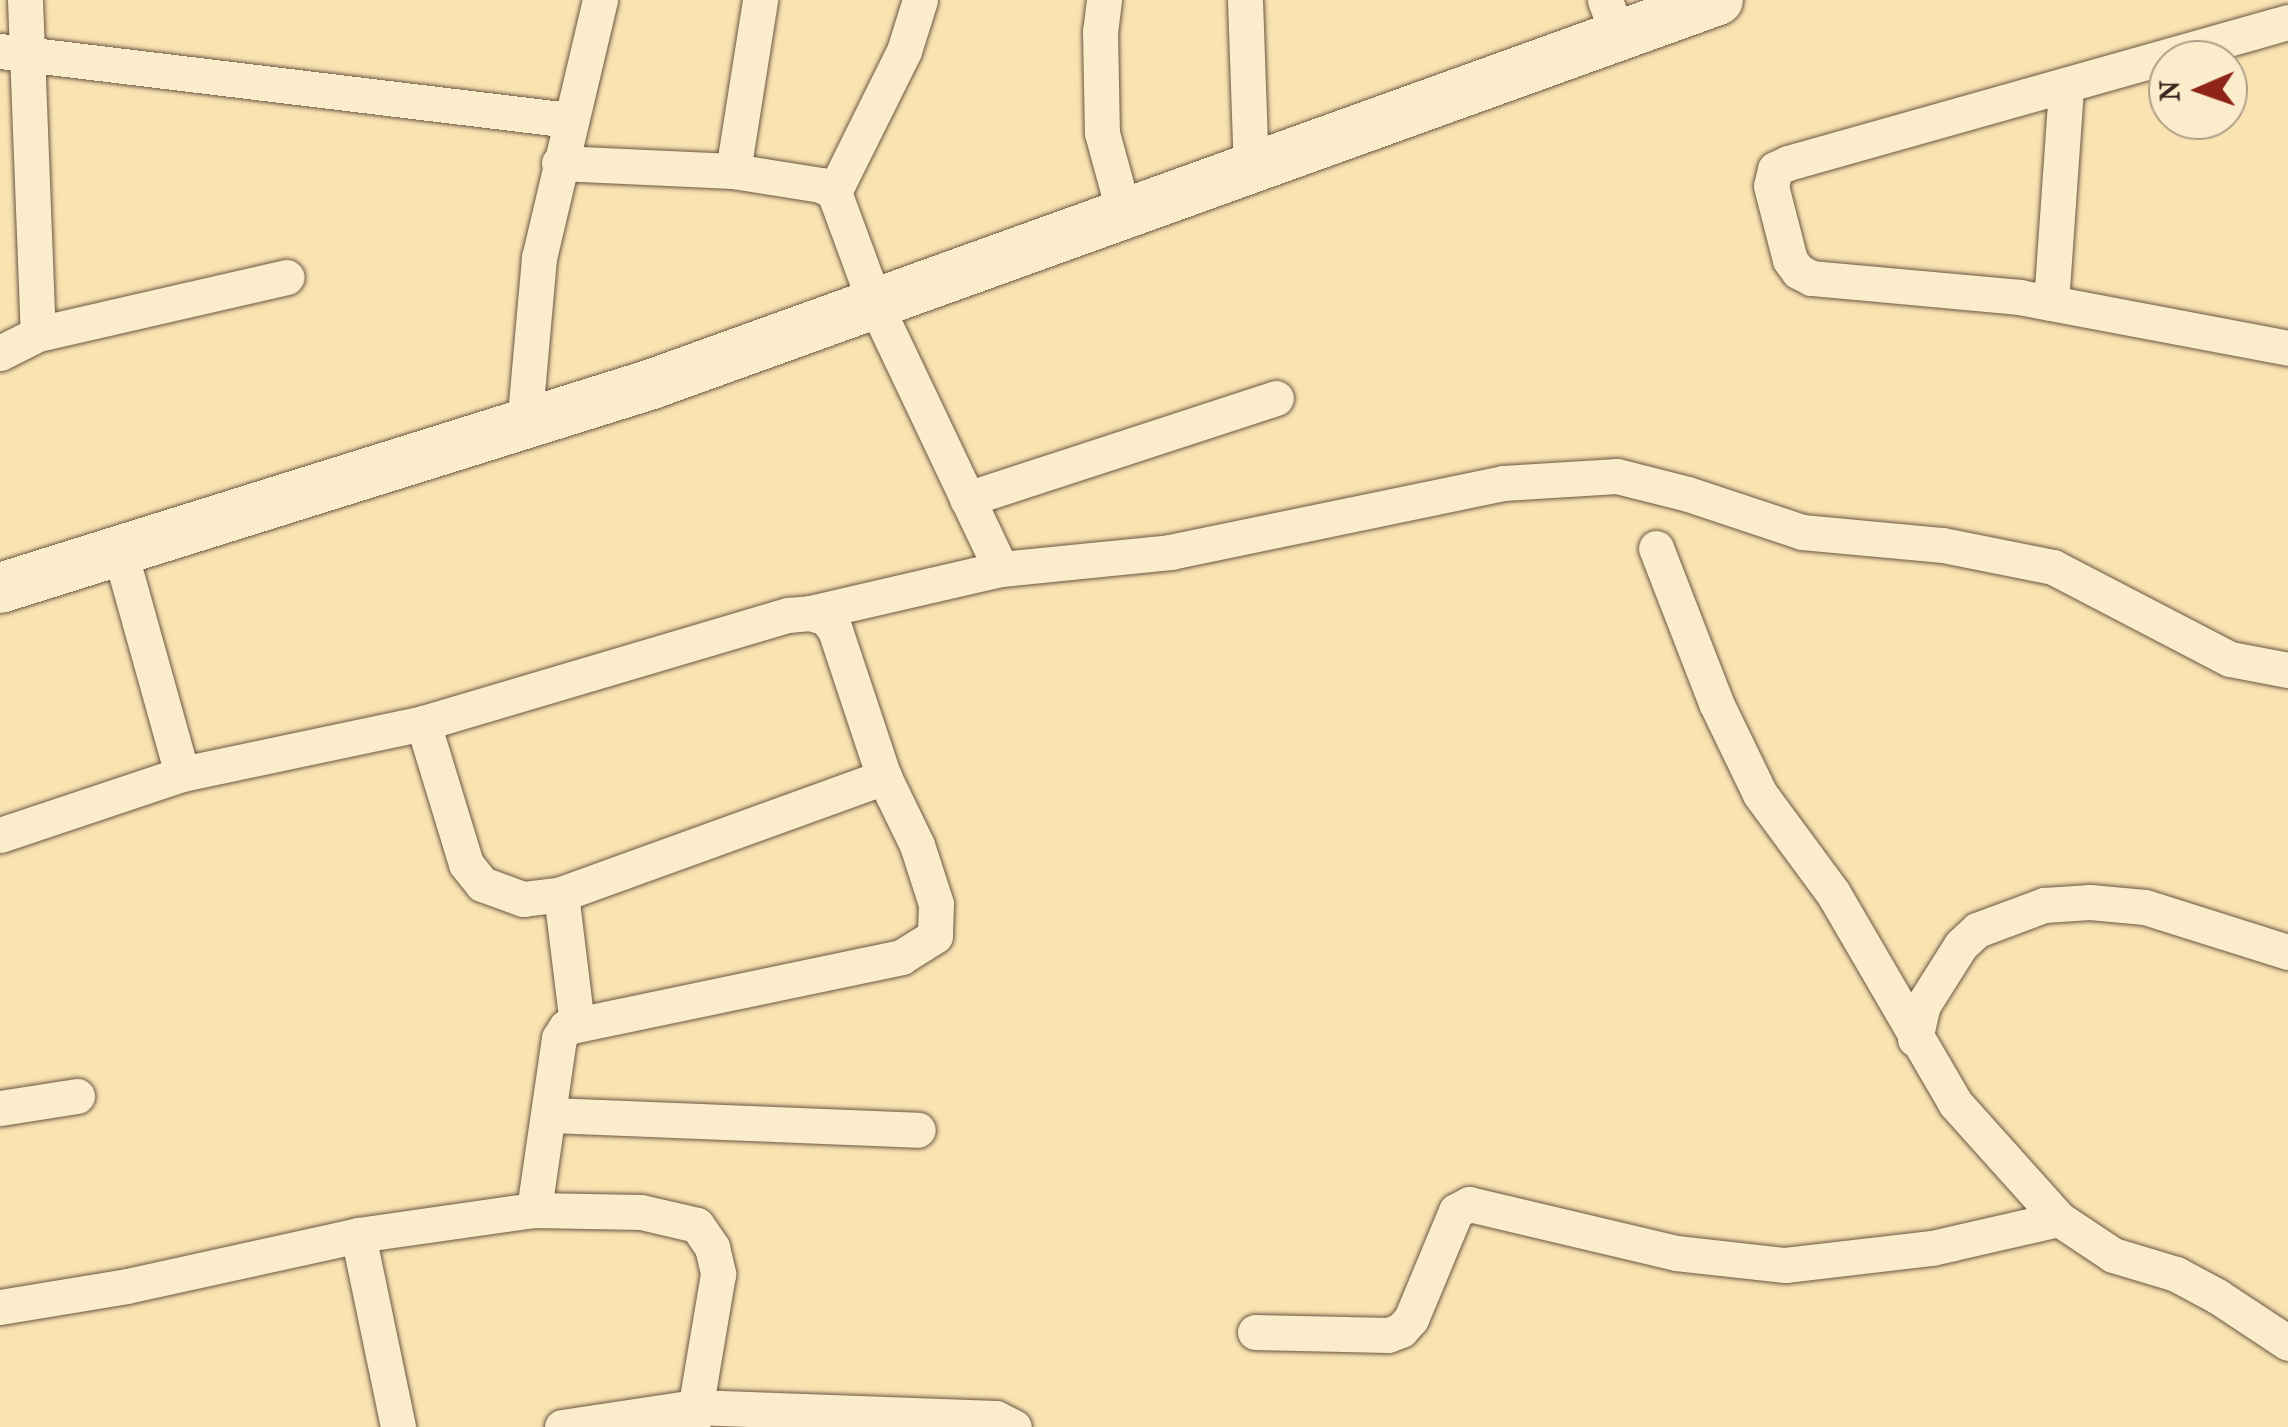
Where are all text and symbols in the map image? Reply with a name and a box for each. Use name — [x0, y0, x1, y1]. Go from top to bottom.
north arrow — [2148, 40, 2248, 140]
text: N — [2153, 80, 2186, 102]

